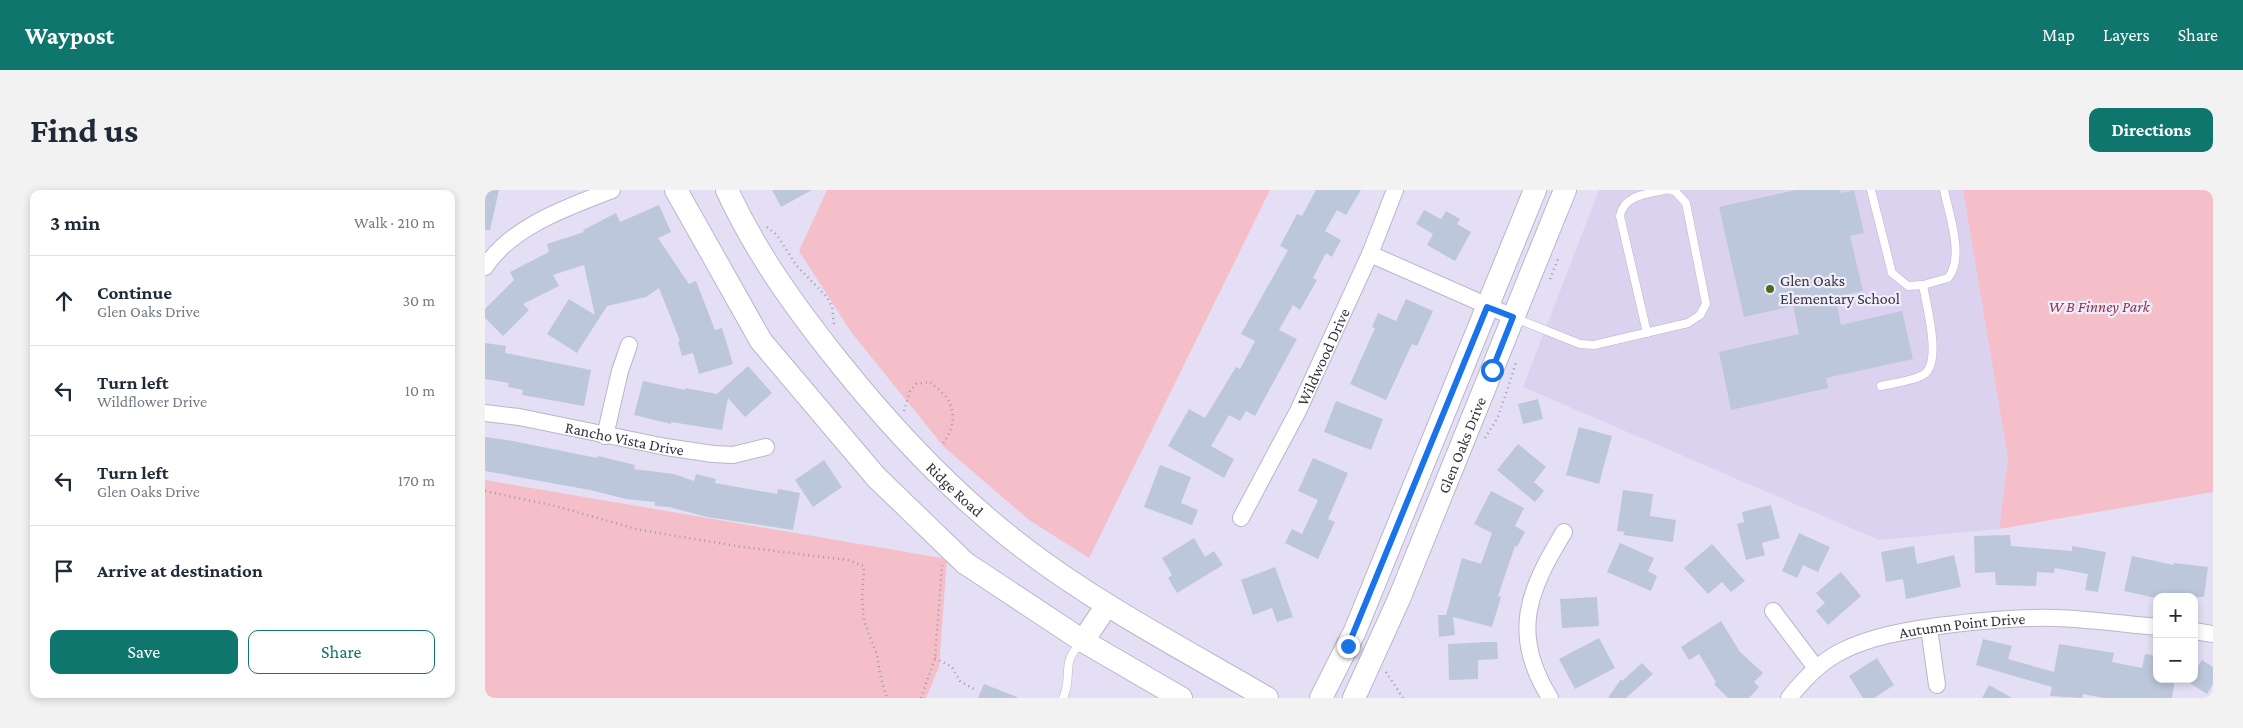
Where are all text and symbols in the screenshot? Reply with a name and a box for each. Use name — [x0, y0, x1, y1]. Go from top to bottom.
text: Waypost — [25, 22, 114, 49]
text: Map — [2042, 25, 2075, 45]
text: Layers — [2103, 25, 2150, 45]
text: Share — [2178, 25, 2218, 45]
button: Directions — [2089, 108, 2213, 152]
text: Find us — [30, 111, 138, 150]
text: 3 min — [50, 211, 100, 235]
text: Walk · 210 m — [354, 214, 435, 231]
place label: Glen Oaks Elementary School — [1780, 272, 1900, 308]
text: Continue — [97, 282, 172, 303]
marker: Glen Oaks Elementary School — [1764, 283, 1776, 295]
icon: ahead — [50, 287, 78, 315]
text: 30 m — [403, 292, 435, 309]
park label: W B Finney Park — [2048, 298, 2151, 316]
text: Glen Oaks Drive — [97, 303, 200, 320]
street label: Wildwood Drive — [1293, 305, 1353, 408]
route start — [1481, 359, 1504, 382]
text: Turn left — [97, 372, 169, 393]
icon: left — [50, 377, 78, 405]
text: 10 m — [405, 382, 435, 399]
text: Wildflower Drive — [97, 393, 207, 410]
street label: Glen Oaks Drive — [1434, 394, 1489, 496]
street label: Rancho Vista Drive — [564, 418, 685, 458]
street label: Ridge Road — [923, 458, 987, 520]
text: Turn left — [97, 462, 169, 483]
icon: left — [50, 467, 78, 495]
text: 170 m — [398, 472, 435, 489]
text: Glen Oaks Drive — [97, 483, 200, 500]
icon: arrive — [50, 557, 78, 585]
text: Arrive at destination — [97, 560, 263, 581]
map controls — [2153, 593, 2198, 683]
button: + — [2153, 593, 2198, 638]
street label: Autumn Point Drive — [1897, 610, 2026, 641]
button: Save — [50, 630, 238, 674]
button: Share — [248, 630, 435, 674]
route end — [1337, 635, 1360, 658]
button: − — [2153, 638, 2198, 683]

